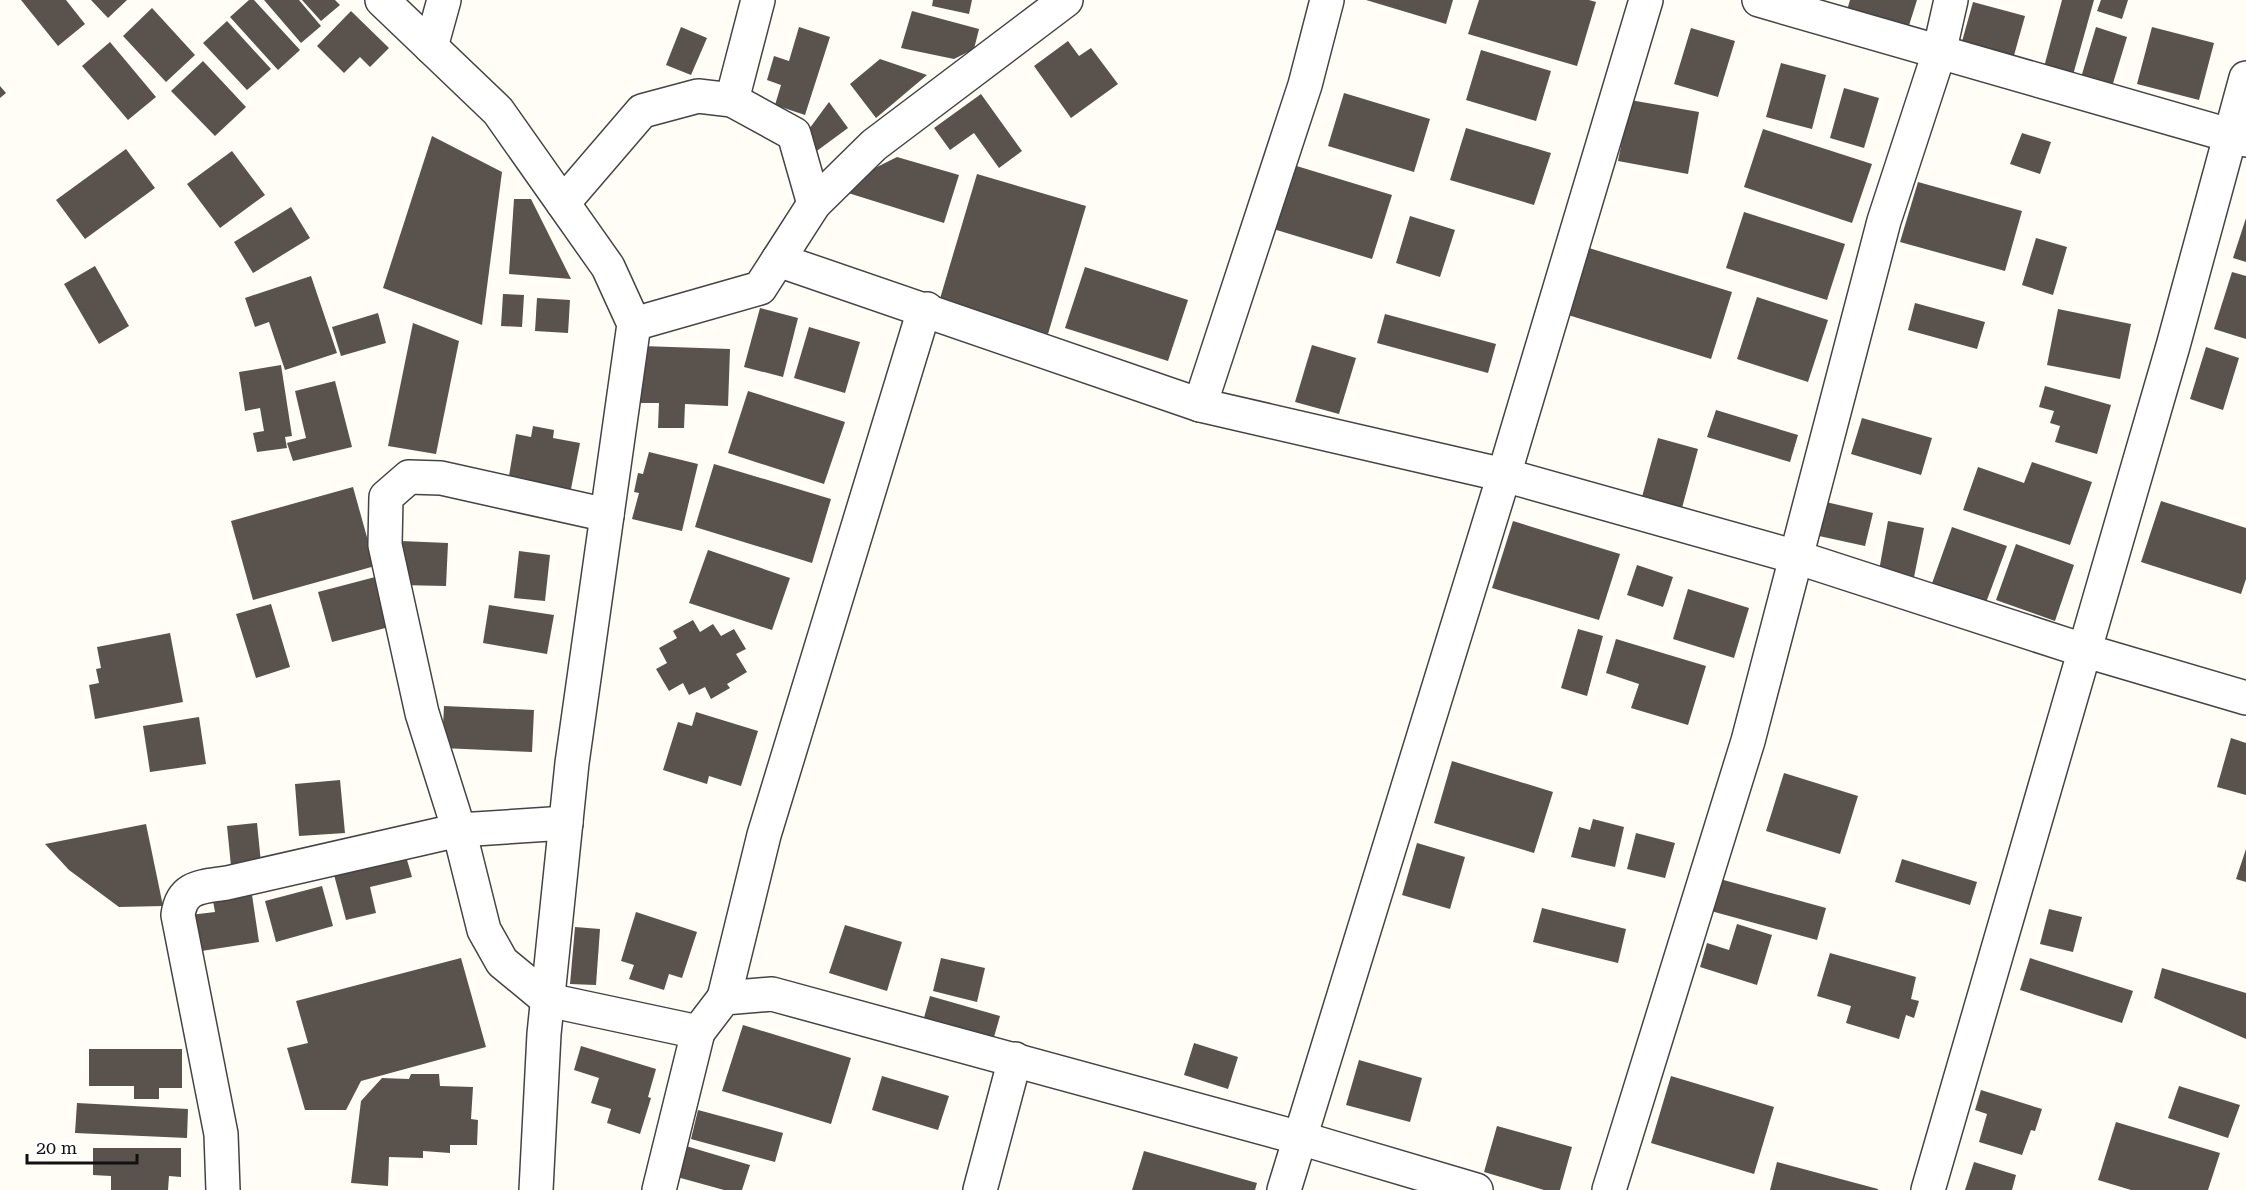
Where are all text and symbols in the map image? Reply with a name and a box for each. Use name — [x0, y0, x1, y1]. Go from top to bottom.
scale bar — [27, 1127, 136, 1165]
text: 20 m — [36, 1137, 77, 1158]

